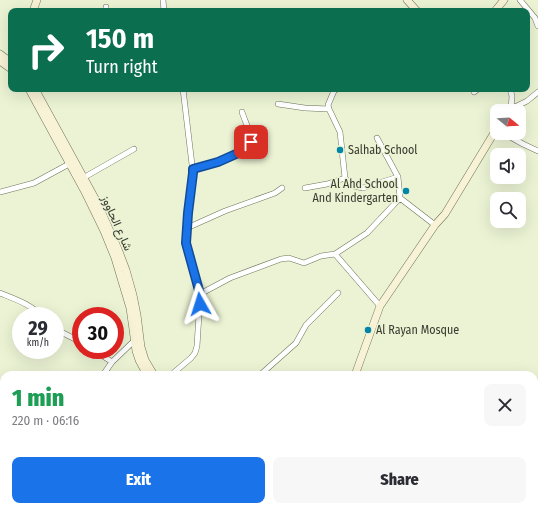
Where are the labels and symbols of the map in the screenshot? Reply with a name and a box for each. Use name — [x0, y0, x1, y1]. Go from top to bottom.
north arrow — [490, 104, 526, 140]
pin — [234, 125, 268, 159]
place label: Salhab School — [348, 143, 418, 157]
marker: Salhab School — [335, 145, 345, 155]
place label: Al Ahd School And Kindergarten — [313, 177, 398, 205]
marker: Al Ahd School And Kindergarten — [401, 186, 411, 196]
street label: شارع الحاووز — [96, 192, 135, 254]
position arrow — [179, 283, 221, 325]
speed limit sign: 30 — [72, 307, 124, 359]
place label: Al Rayan Mosque — [376, 323, 459, 337]
marker: Al Rayan Mosque — [363, 325, 373, 335]

